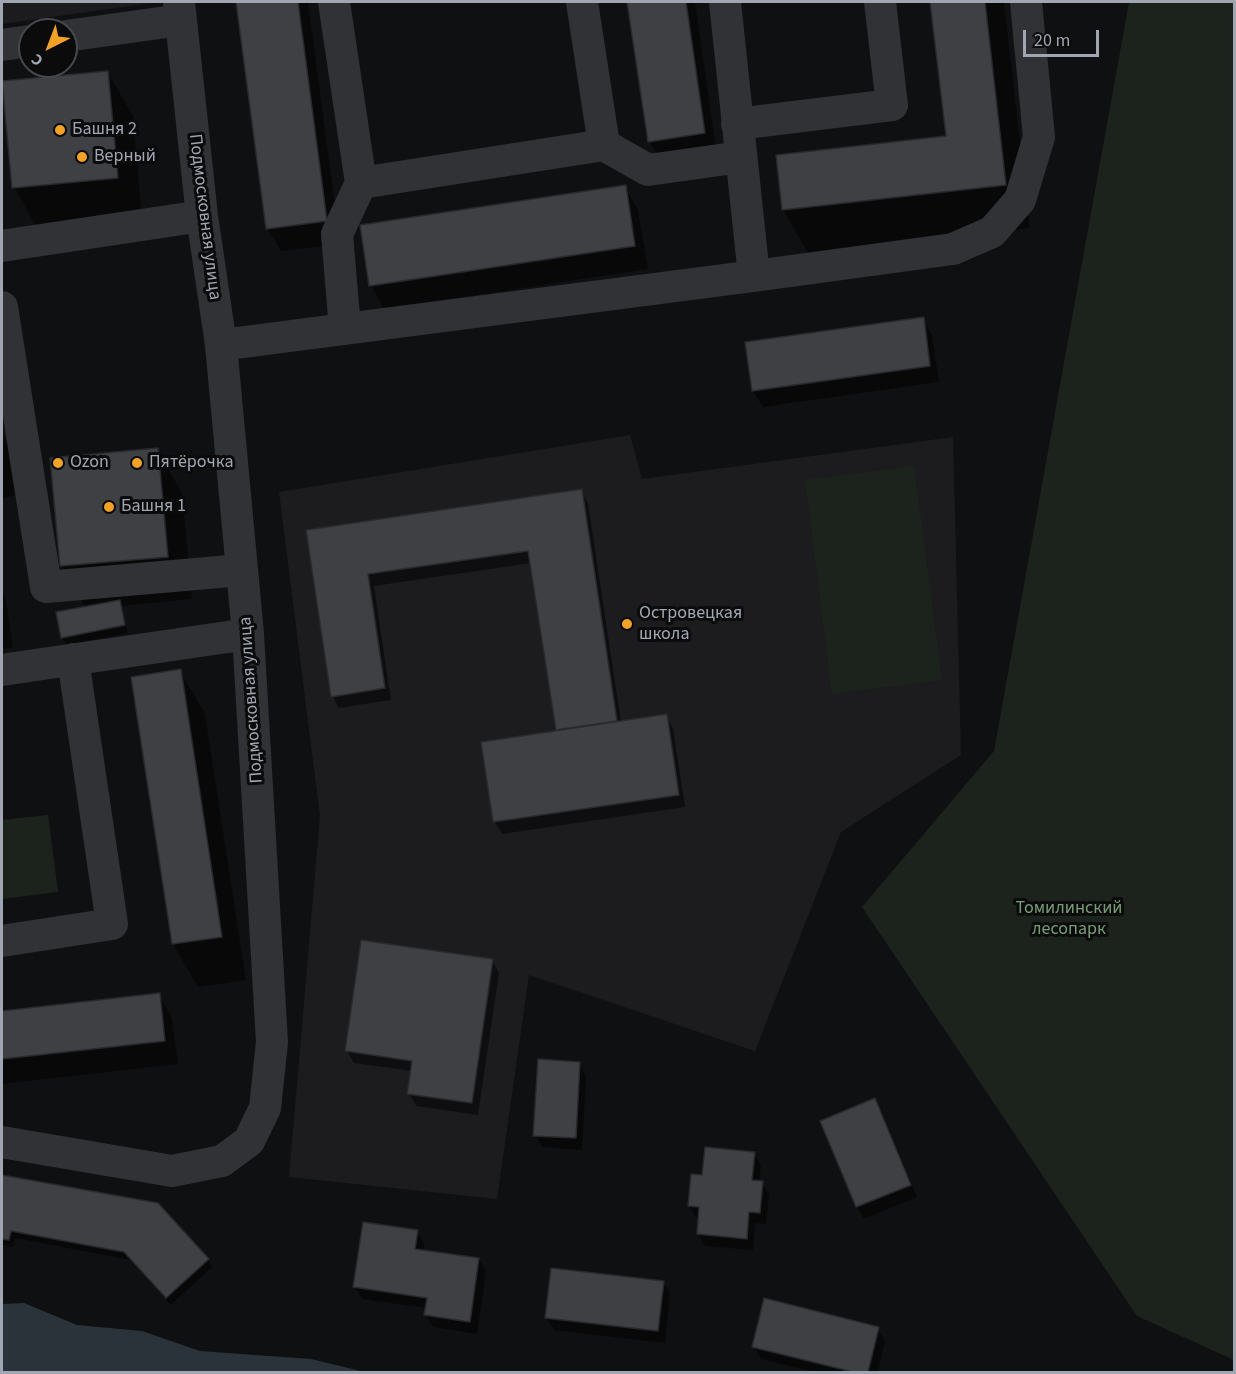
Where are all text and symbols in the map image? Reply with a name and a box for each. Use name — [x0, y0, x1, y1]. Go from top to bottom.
north arrow — [18, 18, 78, 78]
scale bar — [1026, 18, 1102, 56]
text: 20 m — [1034, 28, 1070, 53]
text: С — [26, 49, 48, 71]
place label: Башня 2 — [72, 119, 137, 141]
marker: Башня 2 — [53, 123, 67, 137]
street label: Подмосковная улица — [183, 133, 225, 301]
place label: Верный — [94, 146, 156, 168]
marker: Верный — [75, 150, 89, 164]
place label: Ozon — [70, 452, 109, 474]
place label: Пятёрочка — [149, 452, 234, 474]
marker: Ozon — [51, 456, 65, 470]
marker: Пятёрочка — [130, 456, 144, 470]
place label: Башня 1 — [121, 496, 186, 518]
marker: Башня 1 — [102, 500, 116, 514]
place label: Островецкая школа — [639, 603, 742, 646]
street label: Подмосковная улица — [235, 616, 269, 784]
marker: Островецкая школа — [620, 617, 634, 631]
park label: Томилинский лесопарк — [1015, 898, 1123, 940]

